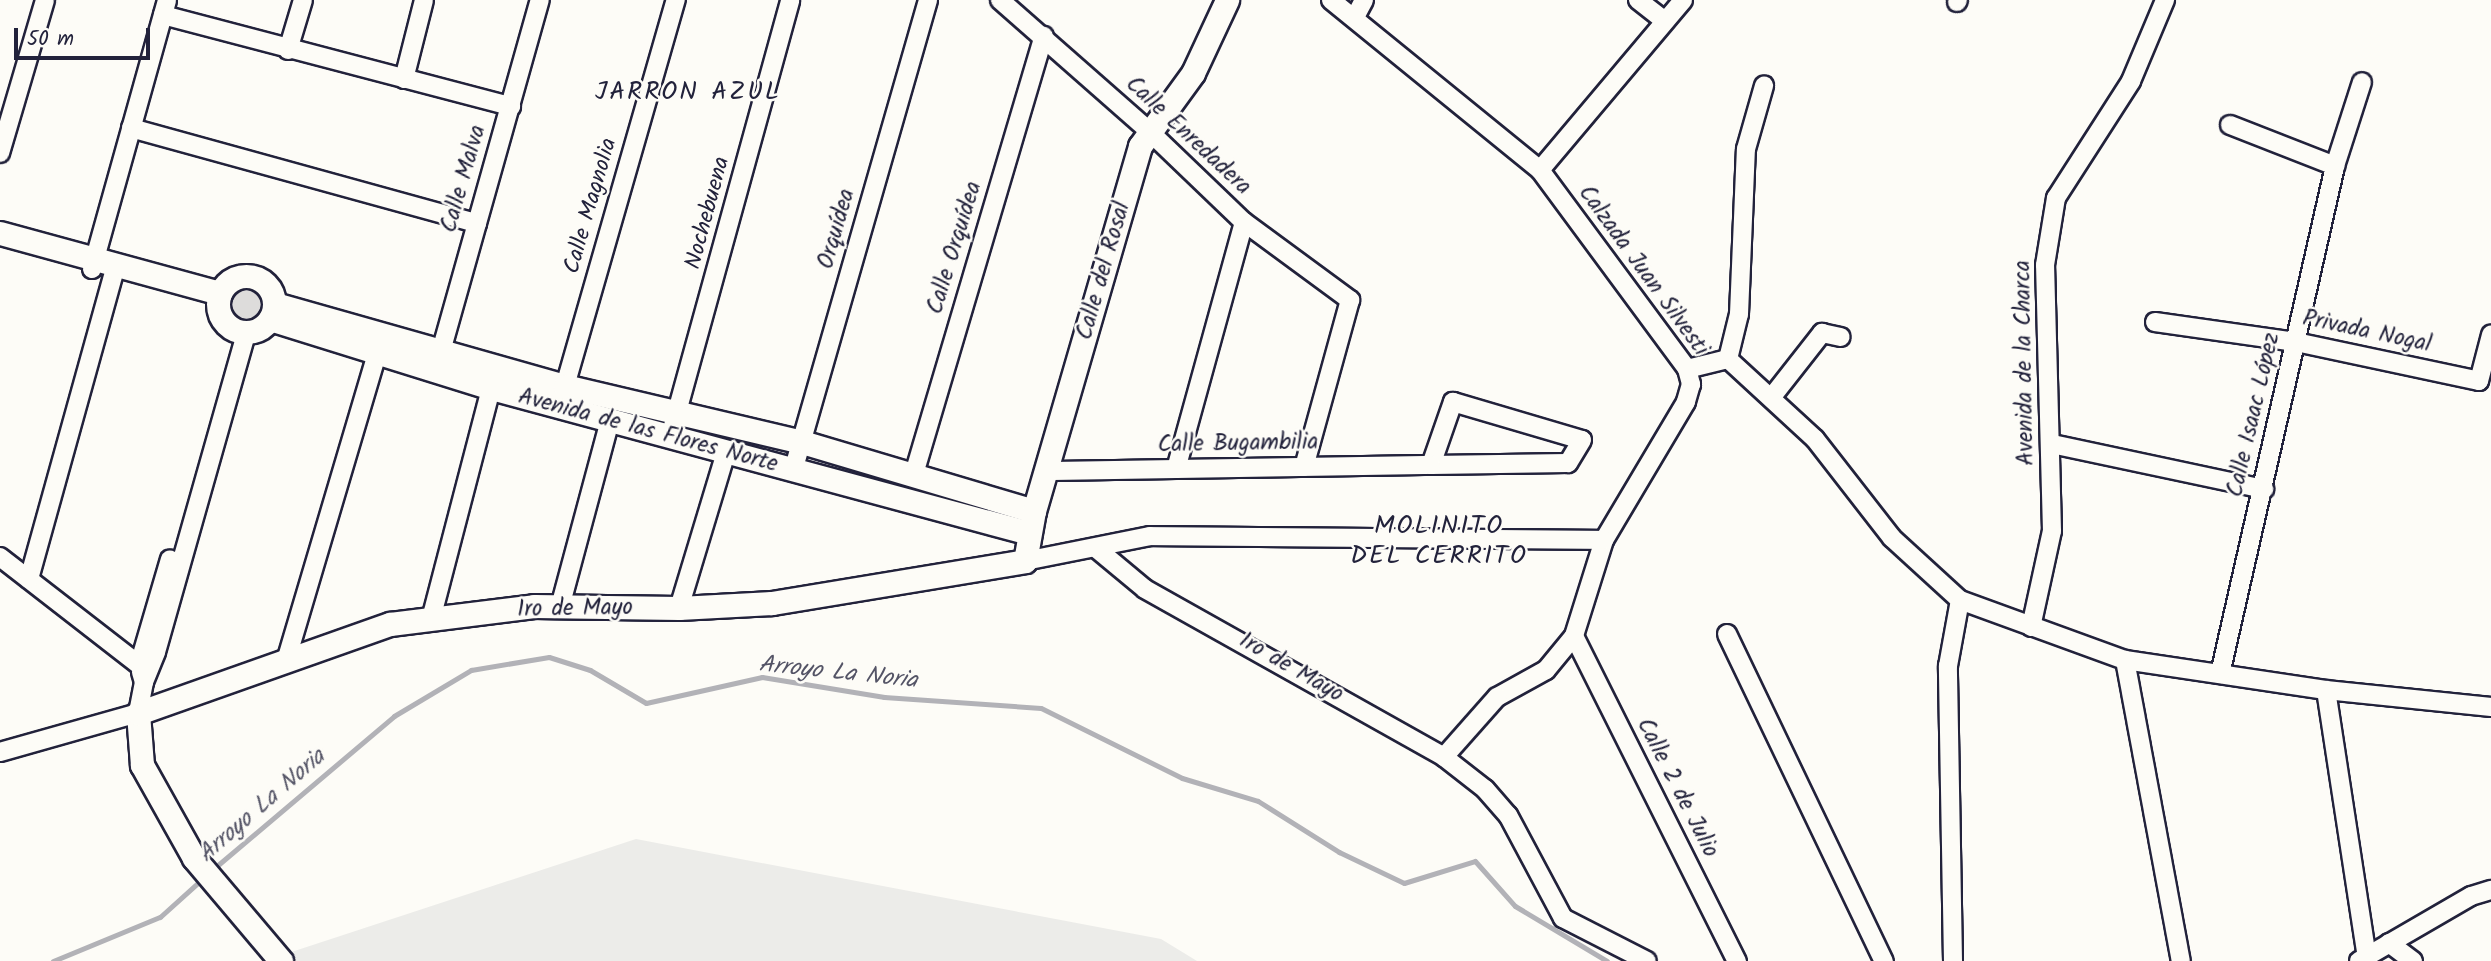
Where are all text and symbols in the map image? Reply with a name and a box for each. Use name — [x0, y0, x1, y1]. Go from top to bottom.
scale bar — [18, 14, 154, 58]
text: 50 m — [27, 23, 74, 56]
street label: Calle Enredadera — [1120, 71, 1256, 201]
district label: JARRON AZUL — [596, 77, 780, 109]
street label: Calle Malva — [436, 122, 492, 236]
street label: Calle Magnolia — [558, 135, 624, 277]
street label: Nochebuena — [680, 154, 736, 272]
street label: Calle Orquídea — [922, 178, 988, 318]
street label: Calzada Juan Silvesti — [1572, 180, 1714, 362]
street label: Orquídea — [812, 186, 862, 272]
street label: Calle del Rosal — [1071, 199, 1137, 343]
street label: Avenida de la Charca — [2009, 260, 2041, 466]
street label: Privada Nogal — [2300, 305, 2434, 359]
street label: Calle Isaac López — [2222, 330, 2286, 500]
street label: Avenida de las Flores Norte — [515, 383, 781, 479]
street label: Calle Bugambilia — [1157, 429, 1319, 459]
district label: MOLINITO DEL CERRITO — [1352, 511, 1526, 572]
street label: 1ro de Mayo — [517, 594, 633, 624]
street label: 1ro de Mayo — [1234, 627, 1348, 709]
water label: Arroyo La Noria — [757, 650, 919, 696]
street label: Calle 2 de Julio — [1630, 714, 1724, 862]
water label: Arroyo La Noria — [193, 743, 331, 869]

